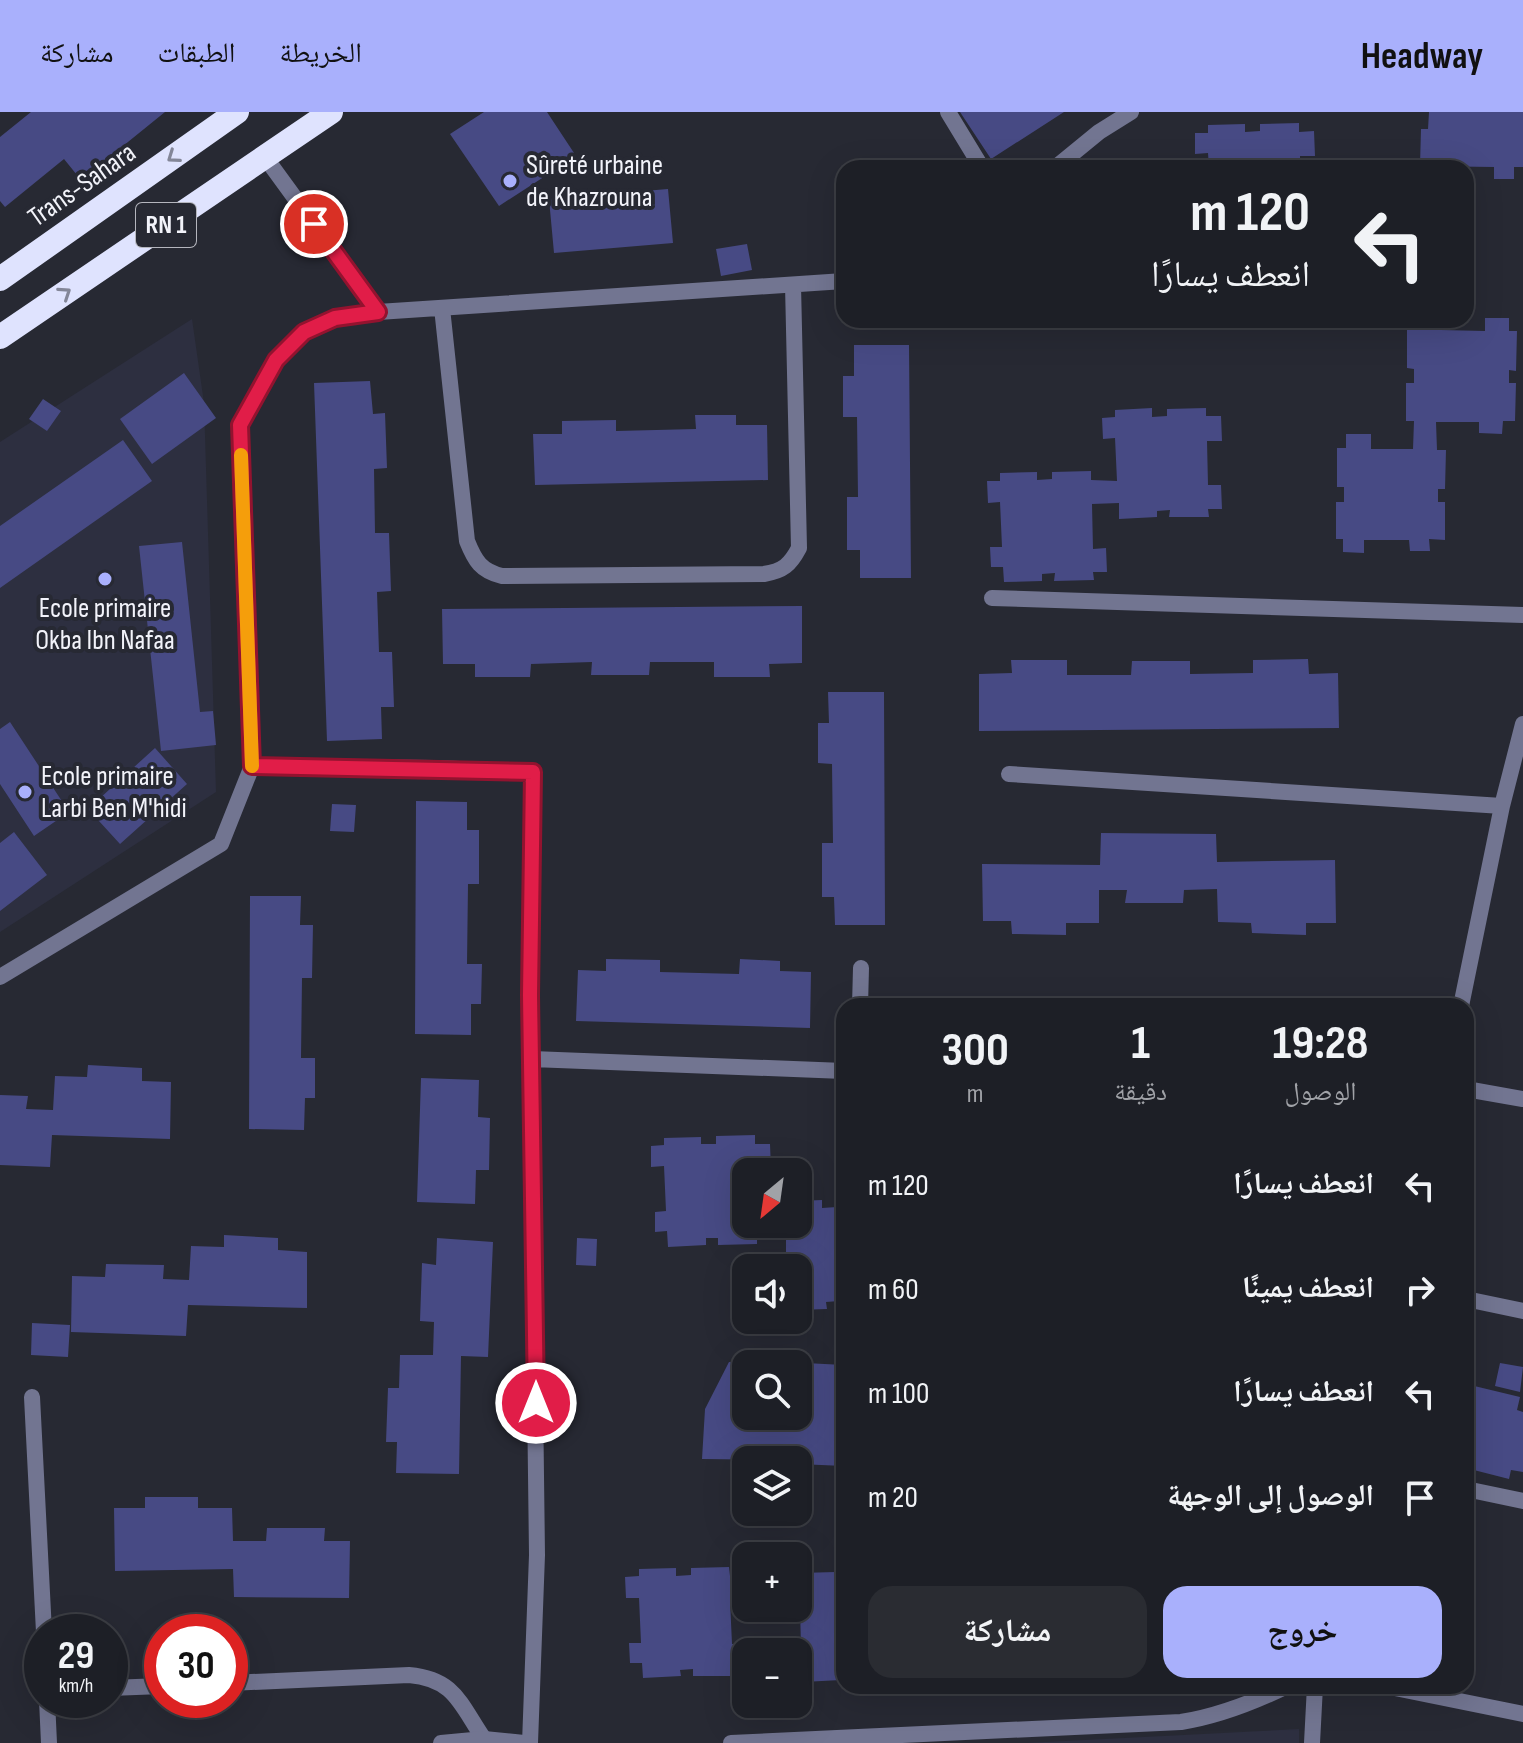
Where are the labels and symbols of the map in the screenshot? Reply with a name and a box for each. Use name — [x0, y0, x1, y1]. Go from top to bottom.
street label: Trans-Sahara — [22, 136, 142, 234]
one-way arrow — [168, 147, 182, 162]
place label: Sûreté urbaine de Khazrouna — [526, 149, 663, 214]
marker: Sûreté urbaine de Khazrouna — [501, 172, 519, 190]
pin — [280, 190, 348, 258]
road number: RN 1 — [136, 203, 196, 247]
one-way arrow — [56, 288, 70, 303]
marker: Ecole primaire Okba Ibn Nafaa — [96, 570, 114, 588]
place label: Ecole primaire Okba Ibn Nafaa — [35, 592, 175, 657]
place label: Ecole primaire Larbi Ben M'hidi — [41, 760, 187, 825]
marker: Ecole primaire Larbi Ben M'hidi — [16, 783, 34, 801]
north arrow — [732, 1158, 812, 1238]
position arrow — [494, 1361, 578, 1445]
speed limit sign: 30 — [144, 1614, 248, 1718]

